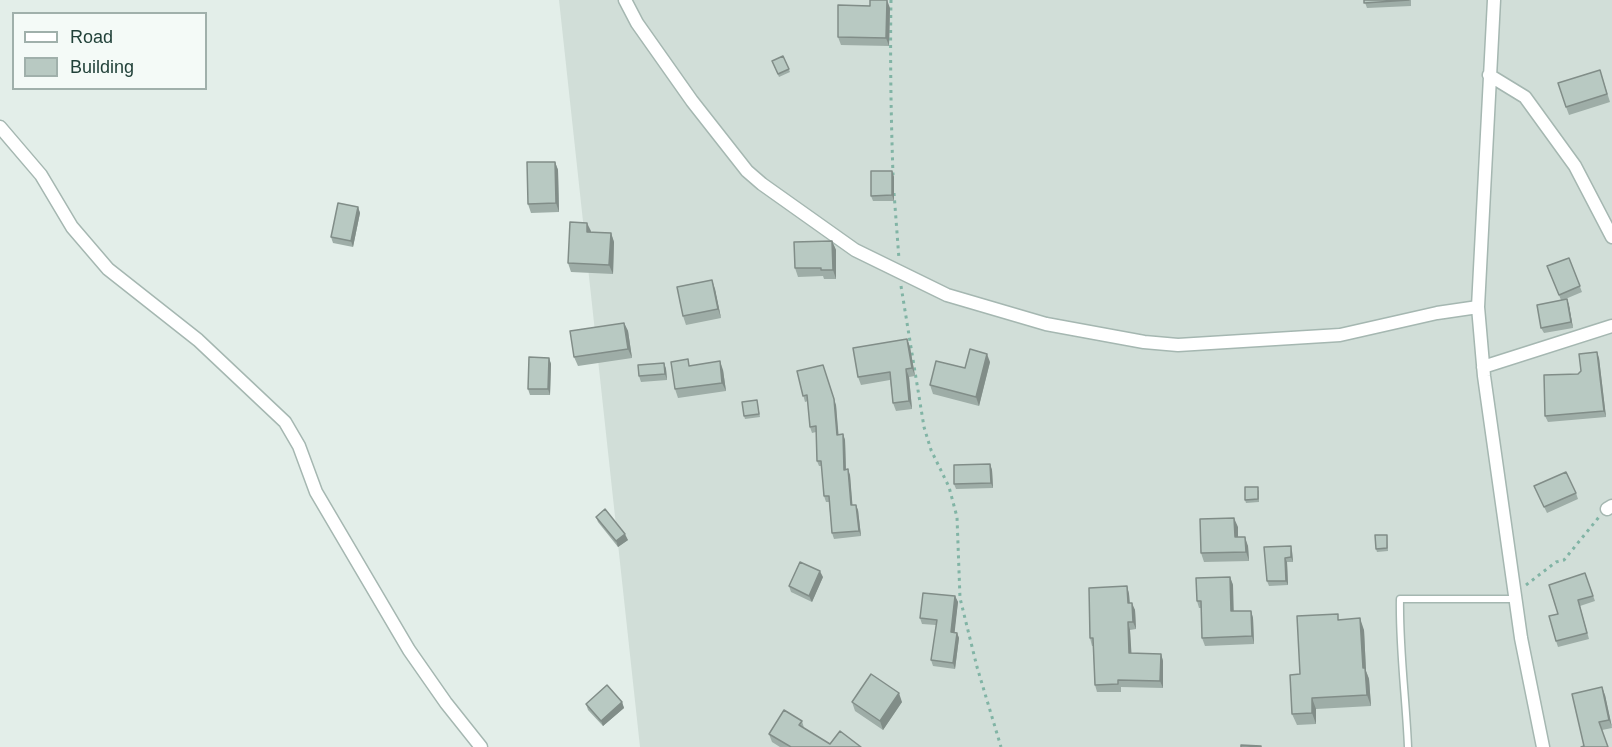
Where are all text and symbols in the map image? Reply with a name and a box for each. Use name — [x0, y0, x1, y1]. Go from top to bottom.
legend — [12, 12, 207, 90]
text: Road — [70, 27, 113, 47]
text: Building — [70, 57, 134, 77]

